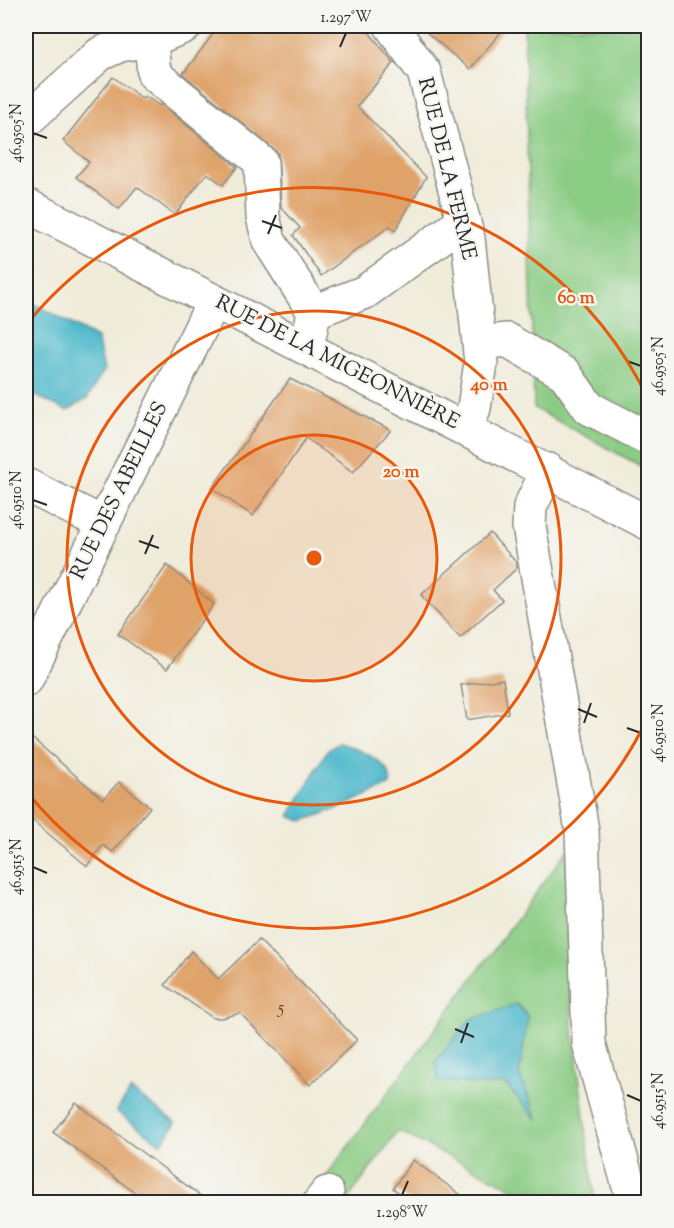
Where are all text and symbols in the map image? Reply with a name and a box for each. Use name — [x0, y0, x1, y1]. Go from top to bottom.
text: 1.297°W — [320, 8, 372, 29]
street label: RUE DE LA FERME — [409, 74, 483, 264]
text: 46.9505°N — [7, 103, 28, 163]
text: 60 m — [557, 286, 595, 312]
street label: RUE DE LA MIGEONNIÈRE — [210, 288, 465, 438]
text: 46.9505°N — [649, 336, 670, 396]
text: 40 m — [469, 373, 508, 399]
street label: RUE DES ABEILLES — [64, 397, 176, 585]
text: 20 m — [383, 460, 419, 486]
text: 46.9510°N — [7, 470, 28, 530]
centre of rings — [304, 548, 324, 568]
text: 46.9510°N — [649, 703, 670, 763]
text: 46.9515°N — [7, 839, 28, 895]
house number: 5 — [277, 996, 284, 1022]
text: 46.9515°N — [649, 1073, 670, 1129]
text: 1.298°W — [376, 1203, 428, 1224]

